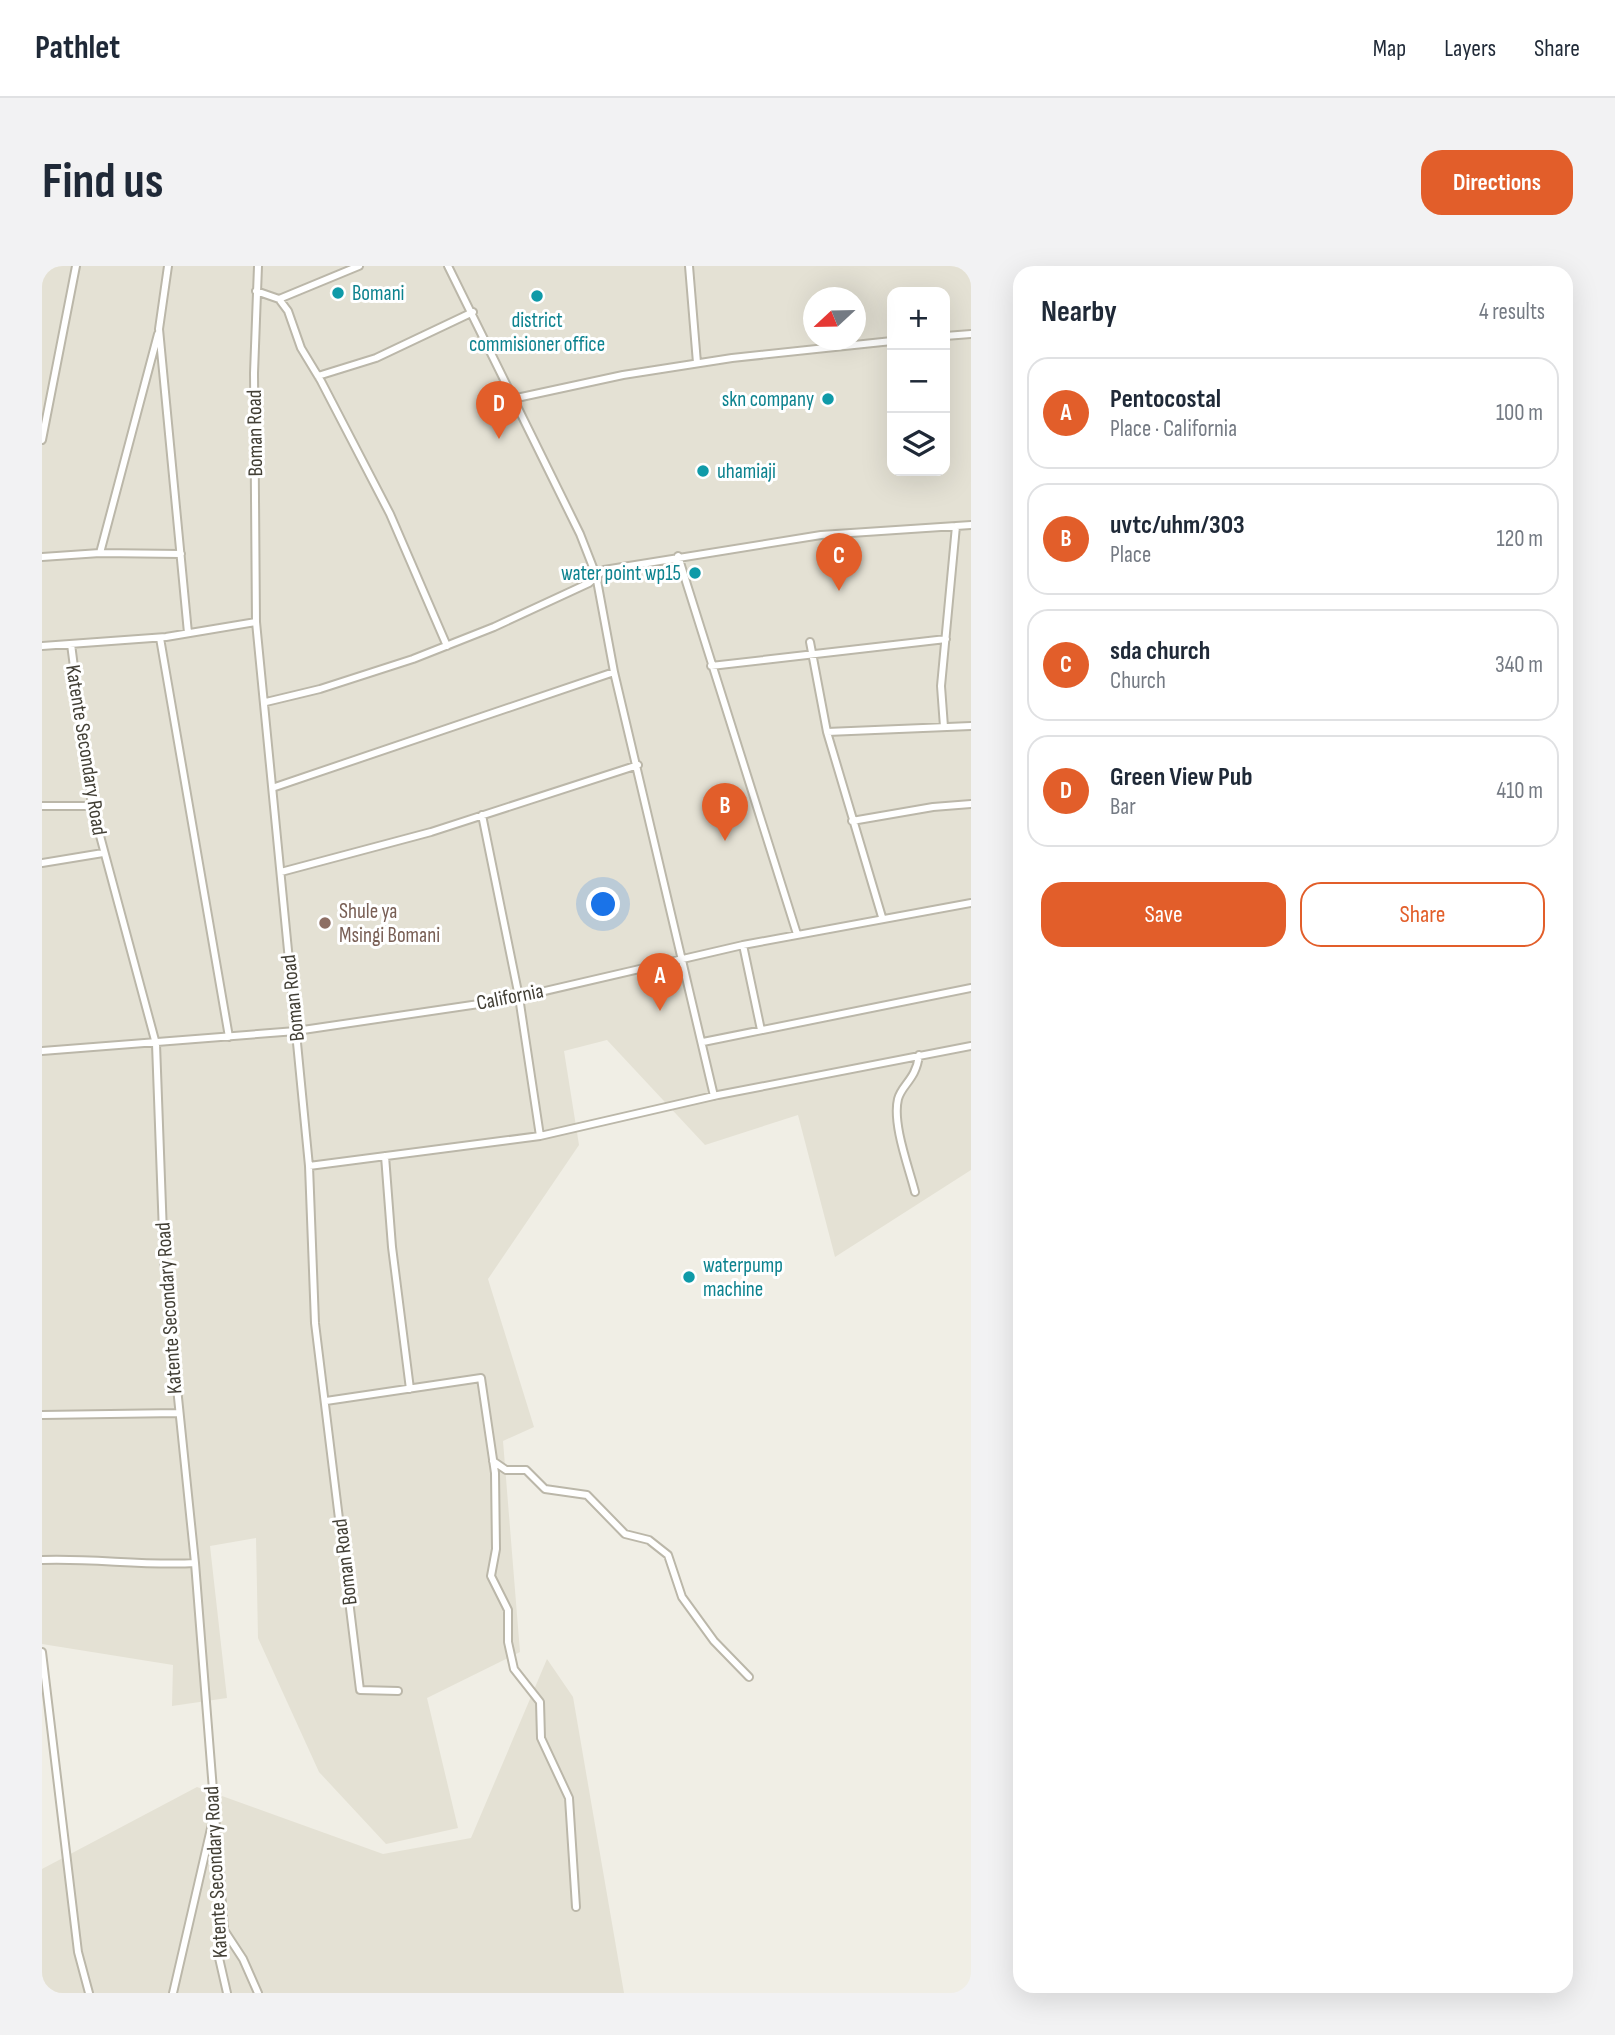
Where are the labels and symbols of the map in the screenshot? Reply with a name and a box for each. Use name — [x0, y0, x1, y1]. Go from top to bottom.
place label: Bomani — [352, 281, 405, 306]
marker: Bomani — [330, 285, 346, 301]
north arrow — [803, 287, 866, 350]
marker: district commisioner office — [529, 288, 545, 304]
place label: district commisioner office — [469, 308, 605, 357]
pin: D — [476, 381, 522, 439]
place label: skn company — [722, 387, 814, 412]
street label: Boman Road — [242, 389, 268, 477]
marker: skn company — [820, 391, 836, 407]
place label: uhamiaji — [717, 459, 776, 484]
marker: uhamiaji — [695, 463, 711, 479]
pin: C — [816, 533, 862, 591]
place label: water point wp15 — [561, 561, 681, 586]
marker: water point wp15 — [687, 565, 703, 581]
street label: Katente Secondary Road — [60, 663, 112, 837]
pin: B — [702, 783, 748, 841]
your location — [586, 887, 620, 921]
place label: Shule ya Msingi Bomani — [339, 899, 440, 948]
marker: Shule ya Msingi Bomani — [317, 915, 333, 931]
street label: Boman Road — [276, 953, 310, 1043]
pin: A — [637, 953, 683, 1011]
street label: California — [474, 978, 546, 1016]
street label: Katente Secondary Road — [151, 1221, 187, 1395]
place label: waterpump machine — [703, 1253, 783, 1302]
marker: waterpump machine — [681, 1269, 697, 1285]
street label: Boman Road — [327, 1517, 363, 1607]
street label: Katente Secondary Road — [199, 1785, 233, 1959]

